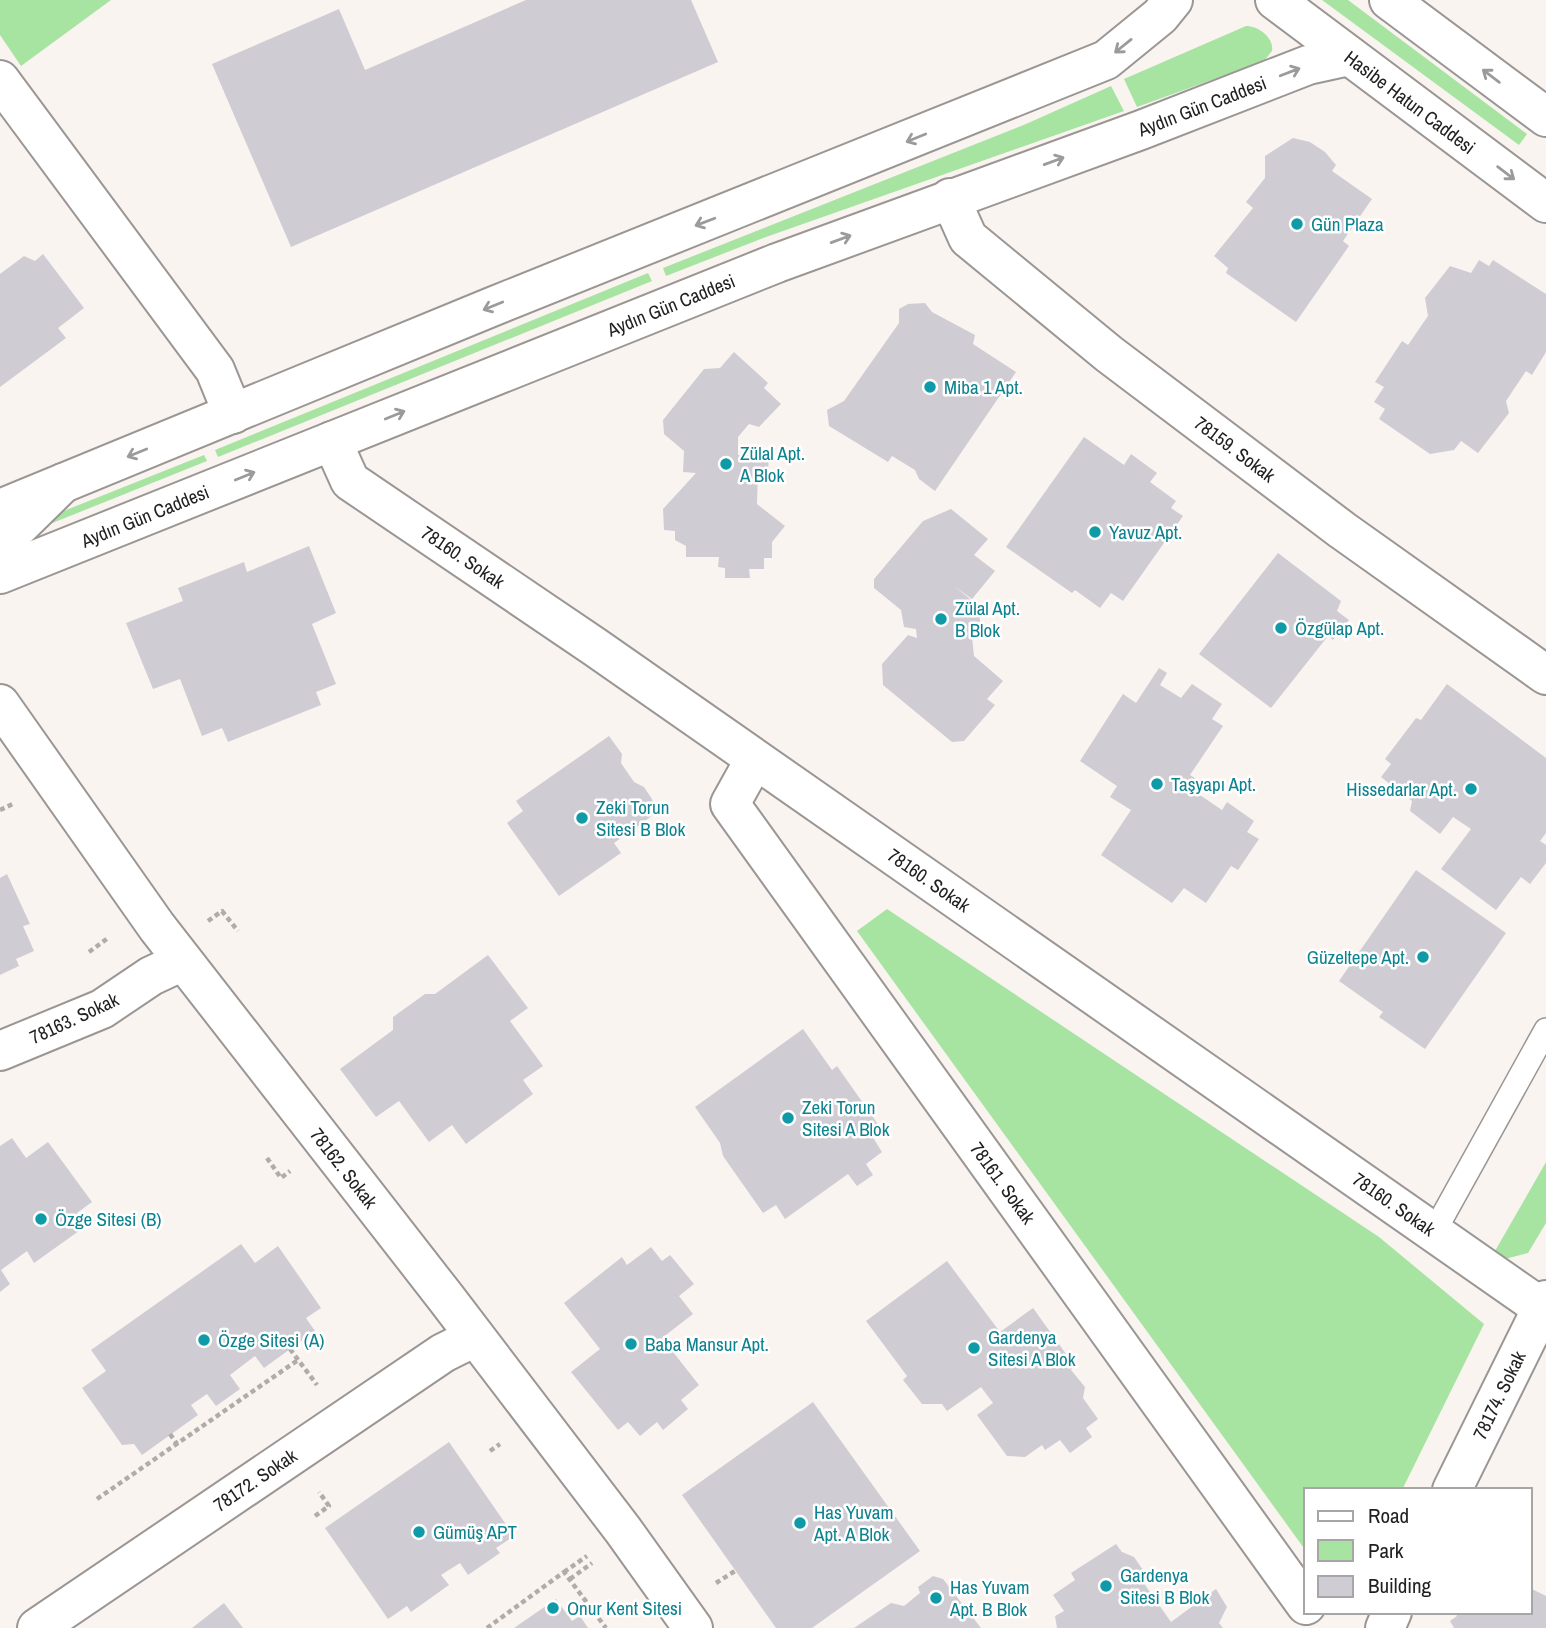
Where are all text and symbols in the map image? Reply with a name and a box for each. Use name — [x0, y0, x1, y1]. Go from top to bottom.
one-way arrow — [1115, 38, 1133, 54]
street label: Hasibe Hatun Caddesi — [1339, 44, 1481, 160]
one-way arrow — [1278, 64, 1300, 77]
one-way arrow — [1483, 69, 1501, 84]
street label: Aydın Gün Caddesi — [1133, 70, 1270, 143]
one-way arrow — [906, 133, 928, 146]
one-way arrow — [1043, 154, 1065, 166]
one-way arrow — [1496, 166, 1515, 180]
place label: Gün Plaza — [1311, 211, 1384, 237]
one-way arrow — [694, 216, 716, 229]
marker: Gün Plaza — [1289, 216, 1305, 232]
one-way arrow — [829, 232, 851, 245]
street label: Aydın Gün Caddesi — [602, 268, 739, 343]
one-way arrow — [483, 300, 505, 313]
place label: Miba 1 Apt. — [944, 374, 1023, 400]
marker: Miba 1 Apt. — [922, 379, 938, 395]
one-way arrow — [384, 408, 406, 421]
street label: 78159. Sokak — [1189, 410, 1281, 488]
place label: Zülal Apt. A Blok — [739, 440, 805, 488]
one-way arrow — [126, 447, 148, 460]
marker: Zülal Apt. A Blok — [718, 456, 734, 472]
one-way arrow — [234, 468, 256, 481]
street label: Aydın Gün Caddesi — [76, 479, 213, 554]
place label: Yavuz Apt. — [1109, 519, 1182, 545]
street label: 78160. Sokak — [416, 520, 510, 595]
marker: Yavuz Apt. — [1087, 524, 1103, 540]
place label: Zülal Apt. B Blok — [955, 595, 1020, 643]
marker: Zülal Apt. B Blok — [933, 611, 949, 627]
place label: Özgülap Apt. — [1295, 615, 1384, 641]
marker: Özgülap Apt. — [1273, 620, 1289, 636]
place label: Taşyapı Apt. — [1171, 771, 1256, 797]
marker: Taşyapı Apt. — [1149, 776, 1165, 792]
place label: Hissedarlar Apt. — [1346, 776, 1457, 802]
marker: Hissedarlar Apt. — [1463, 781, 1479, 797]
place label: Zeki Torun Sitesi B Blok — [596, 794, 685, 842]
marker: Zeki Torun Sitesi B Blok — [574, 810, 590, 826]
street label: 78160. Sokak — [883, 842, 976, 918]
place label: Güzeltepe Apt. — [1307, 944, 1409, 970]
marker: Güzeltepe Apt. — [1415, 949, 1431, 965]
street label: 78163. Sokak — [25, 986, 123, 1050]
place label: Zeki Torun Sitesi A Blok — [802, 1094, 890, 1142]
marker: Zeki Torun Sitesi A Blok — [780, 1110, 796, 1126]
street label: 78162. Sokak — [304, 1122, 384, 1214]
street label: 78161. Sokak — [964, 1137, 1042, 1229]
street label: 78160. Sokak — [1348, 1166, 1441, 1242]
place label: Özge Sitesi (B) — [55, 1206, 162, 1232]
marker: Özge Sitesi (B) — [33, 1211, 49, 1227]
place label: Gardenya Sitesi A Blok — [988, 1324, 1076, 1372]
place label: Özge Sitesi (A) — [218, 1327, 325, 1353]
place label: Baba Mansur Apt. — [645, 1331, 769, 1357]
marker: Özge Sitesi (A) — [196, 1332, 212, 1348]
marker: Baba Mansur Apt. — [623, 1336, 639, 1352]
marker: Gardenya Sitesi A Blok — [966, 1340, 982, 1356]
street label: 78174. Sokak — [1466, 1346, 1532, 1444]
street label: 78172. Sokak — [208, 1442, 302, 1517]
legend — [1304, 1488, 1532, 1614]
place label: Has Yuvam Apt. A Blok — [813, 1499, 893, 1547]
text: Road — [1368, 1501, 1409, 1530]
marker: Has Yuvam Apt. A Blok — [792, 1515, 808, 1531]
place label: Gümüş APT — [433, 1519, 517, 1545]
marker: Gümüş APT — [411, 1524, 427, 1540]
text: Park — [1368, 1536, 1404, 1565]
place label: Gardenya Sitesi B Blok — [1120, 1562, 1209, 1610]
text: Building — [1368, 1571, 1432, 1600]
place label: Has Yuvam Apt. B Blok — [949, 1574, 1029, 1622]
marker: Gardenya Sitesi B Blok — [1098, 1578, 1114, 1594]
marker: Has Yuvam Apt. B Blok — [928, 1590, 944, 1606]
place label: Onur Kent Sitesi — [567, 1595, 682, 1621]
marker: Onur Kent Sitesi — [545, 1600, 561, 1616]

